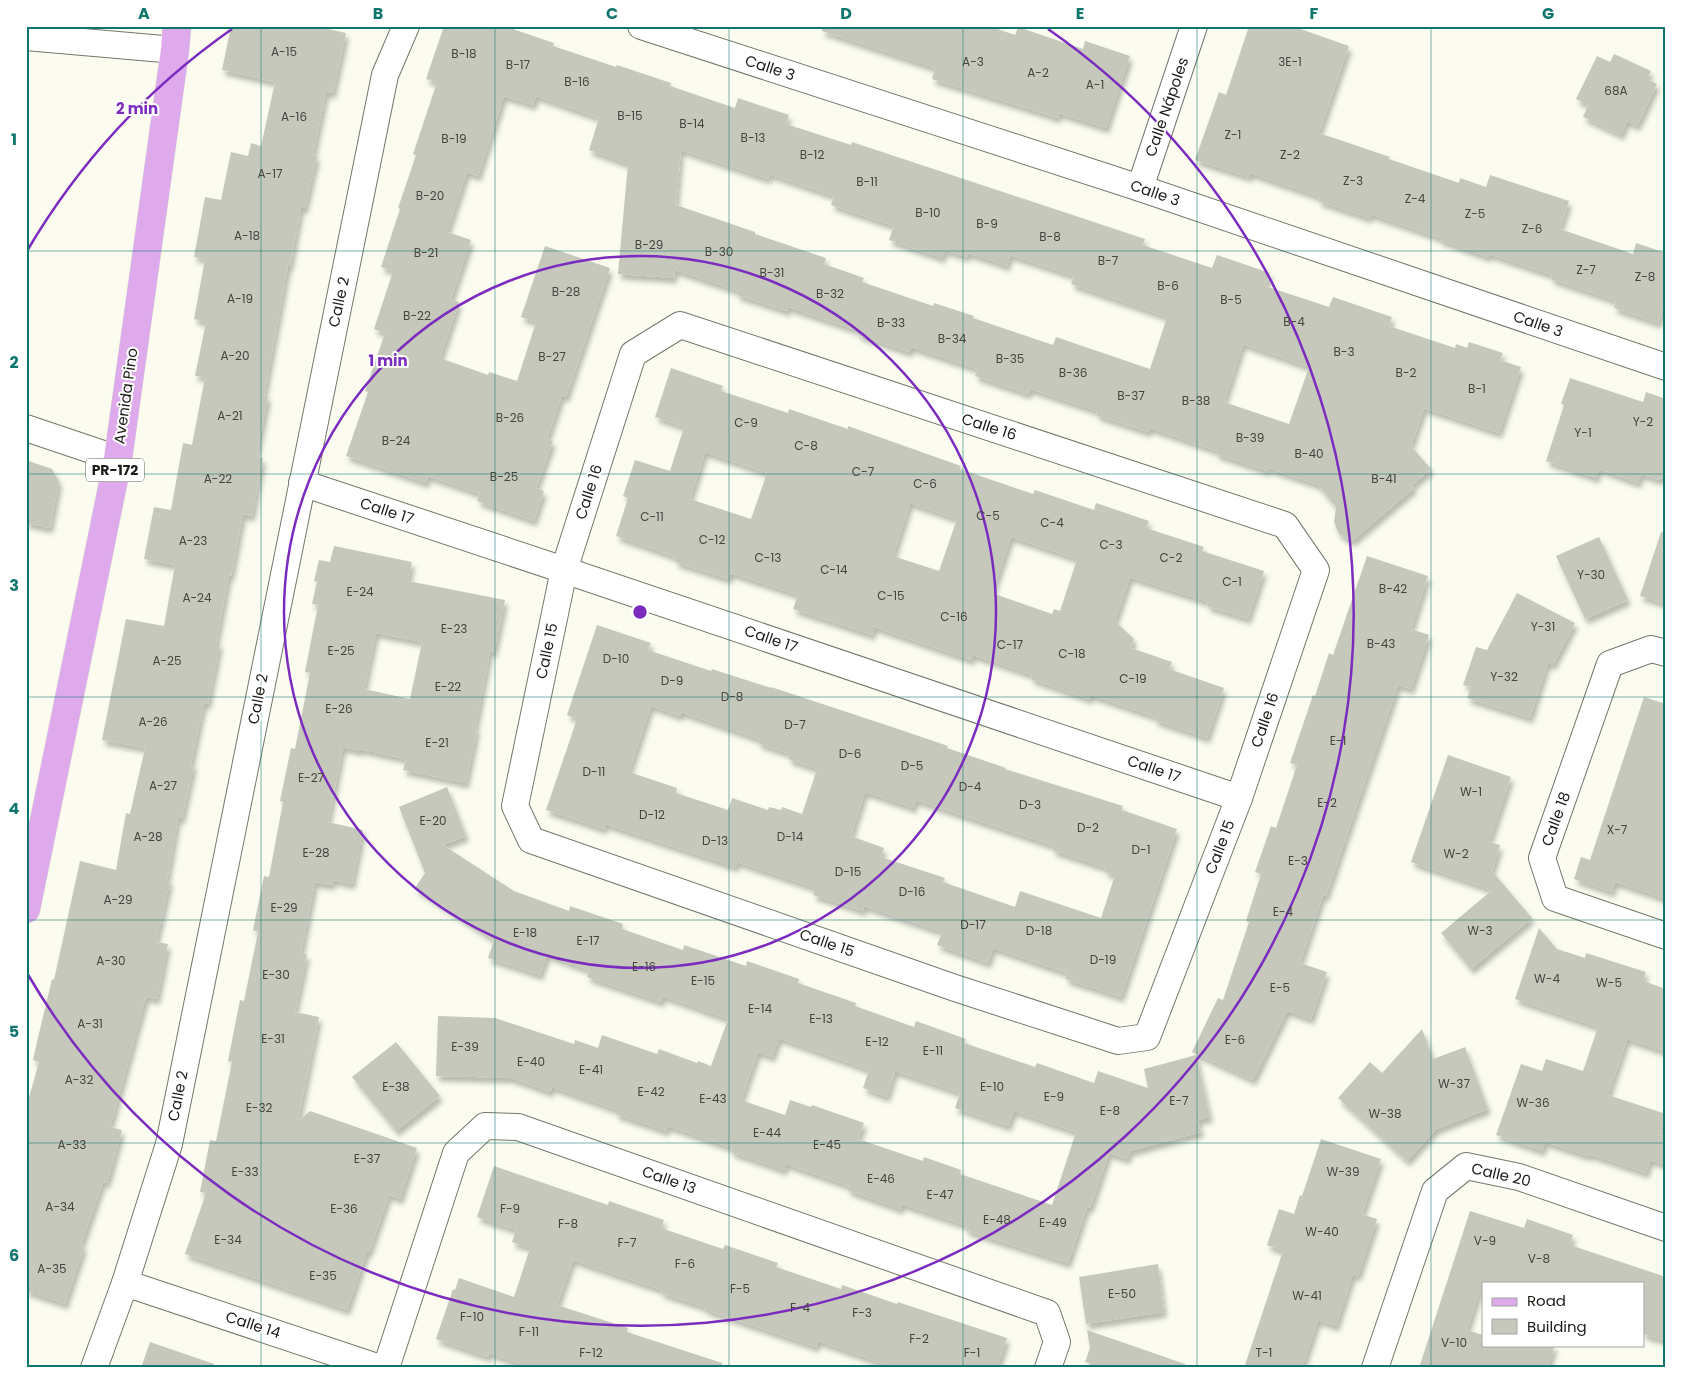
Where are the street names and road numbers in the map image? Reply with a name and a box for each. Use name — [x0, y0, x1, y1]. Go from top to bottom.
street label: Calle 3 — [743, 50, 798, 85]
street label: Calle Nápoles — [1140, 54, 1193, 159]
street label: Calle 3 — [1128, 174, 1183, 211]
street label: Calle 2 — [323, 275, 354, 329]
street label: Calle 3 — [1511, 305, 1566, 342]
street label: Avenida Pino — [108, 346, 143, 445]
street label: Calle 16 — [959, 408, 1019, 445]
road number: PR-172 — [86, 458, 144, 482]
street label: Calle 16 — [570, 462, 607, 522]
street label: Calle 17 — [358, 492, 417, 529]
street label: Calle 17 — [742, 620, 801, 657]
street label: Calle 15 — [530, 621, 563, 681]
street label: Calle 2 — [242, 672, 273, 726]
street label: Calle 16 — [1245, 690, 1284, 750]
street label: Calle 17 — [1125, 750, 1184, 787]
street label: Calle 18 — [1536, 789, 1575, 849]
street label: Calle 15 — [1200, 817, 1239, 877]
street label: Calle 15 — [797, 923, 857, 962]
street label: Calle 2 — [162, 1069, 193, 1123]
street label: Calle 20 — [1469, 1157, 1533, 1192]
street label: Calle 13 — [639, 1160, 699, 1199]
street label: Calle 14 — [223, 1306, 283, 1343]

